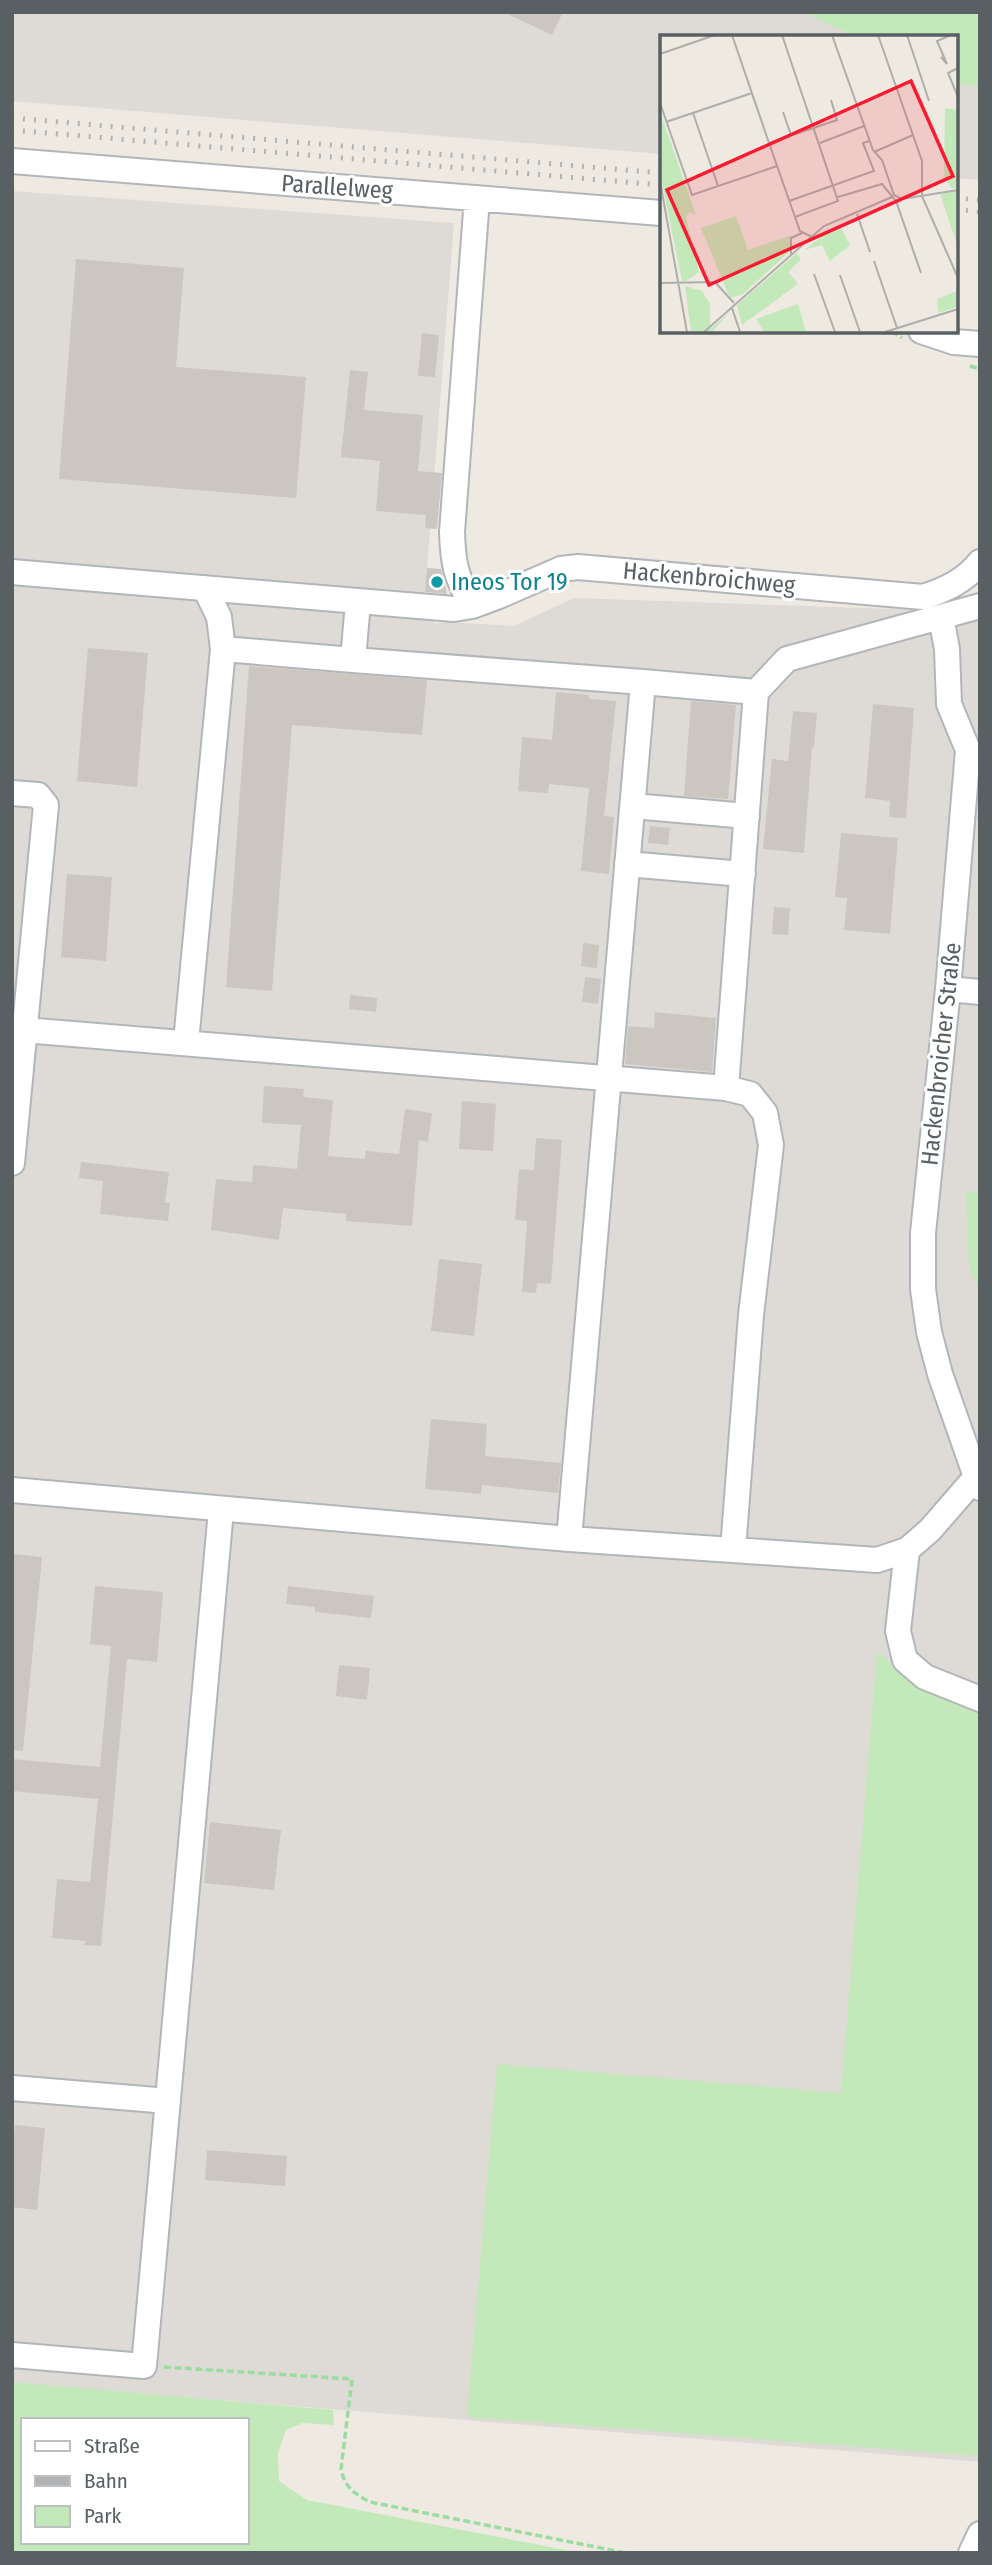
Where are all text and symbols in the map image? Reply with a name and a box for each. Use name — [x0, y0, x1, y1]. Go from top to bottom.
inset map — [660, 35, 957, 332]
street label: Parallelweg — [280, 169, 394, 205]
street label: Hackenbroichweg — [622, 557, 797, 600]
place label: Ineos Tor 19 — [451, 568, 568, 596]
marker: Ineos Tor 19 — [429, 574, 445, 590]
street label: Hackenbroicher Straße — [915, 941, 967, 1167]
legend — [21, 2418, 248, 2544]
text: Straße — [84, 2433, 140, 2459]
text: Bahn — [84, 2468, 128, 2494]
text: Park — [84, 2503, 122, 2529]

